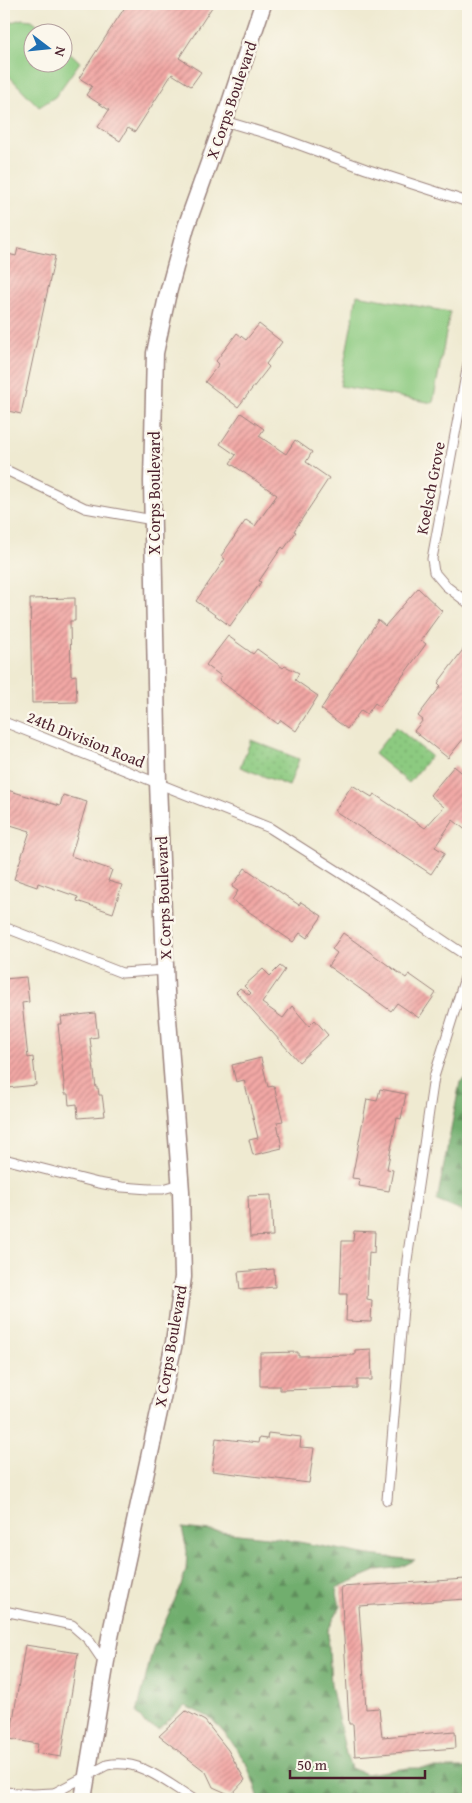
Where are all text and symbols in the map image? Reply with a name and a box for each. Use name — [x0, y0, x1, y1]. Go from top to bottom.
north arrow — [22, 22, 72, 72]
street label: X Corps Boulevard — [200, 37, 263, 162]
text: N — [49, 44, 71, 59]
street label: X Corps Boulevard — [142, 431, 166, 555]
street label: Koelsch Grove — [409, 440, 451, 536]
street label: 24th Division Road — [23, 704, 149, 774]
street label: X Corps Boulevard — [149, 835, 177, 960]
street label: X Corps Boulevard — [147, 1283, 193, 1409]
scale bar — [290, 1748, 424, 1780]
text: 50 m — [297, 1754, 328, 1775]

